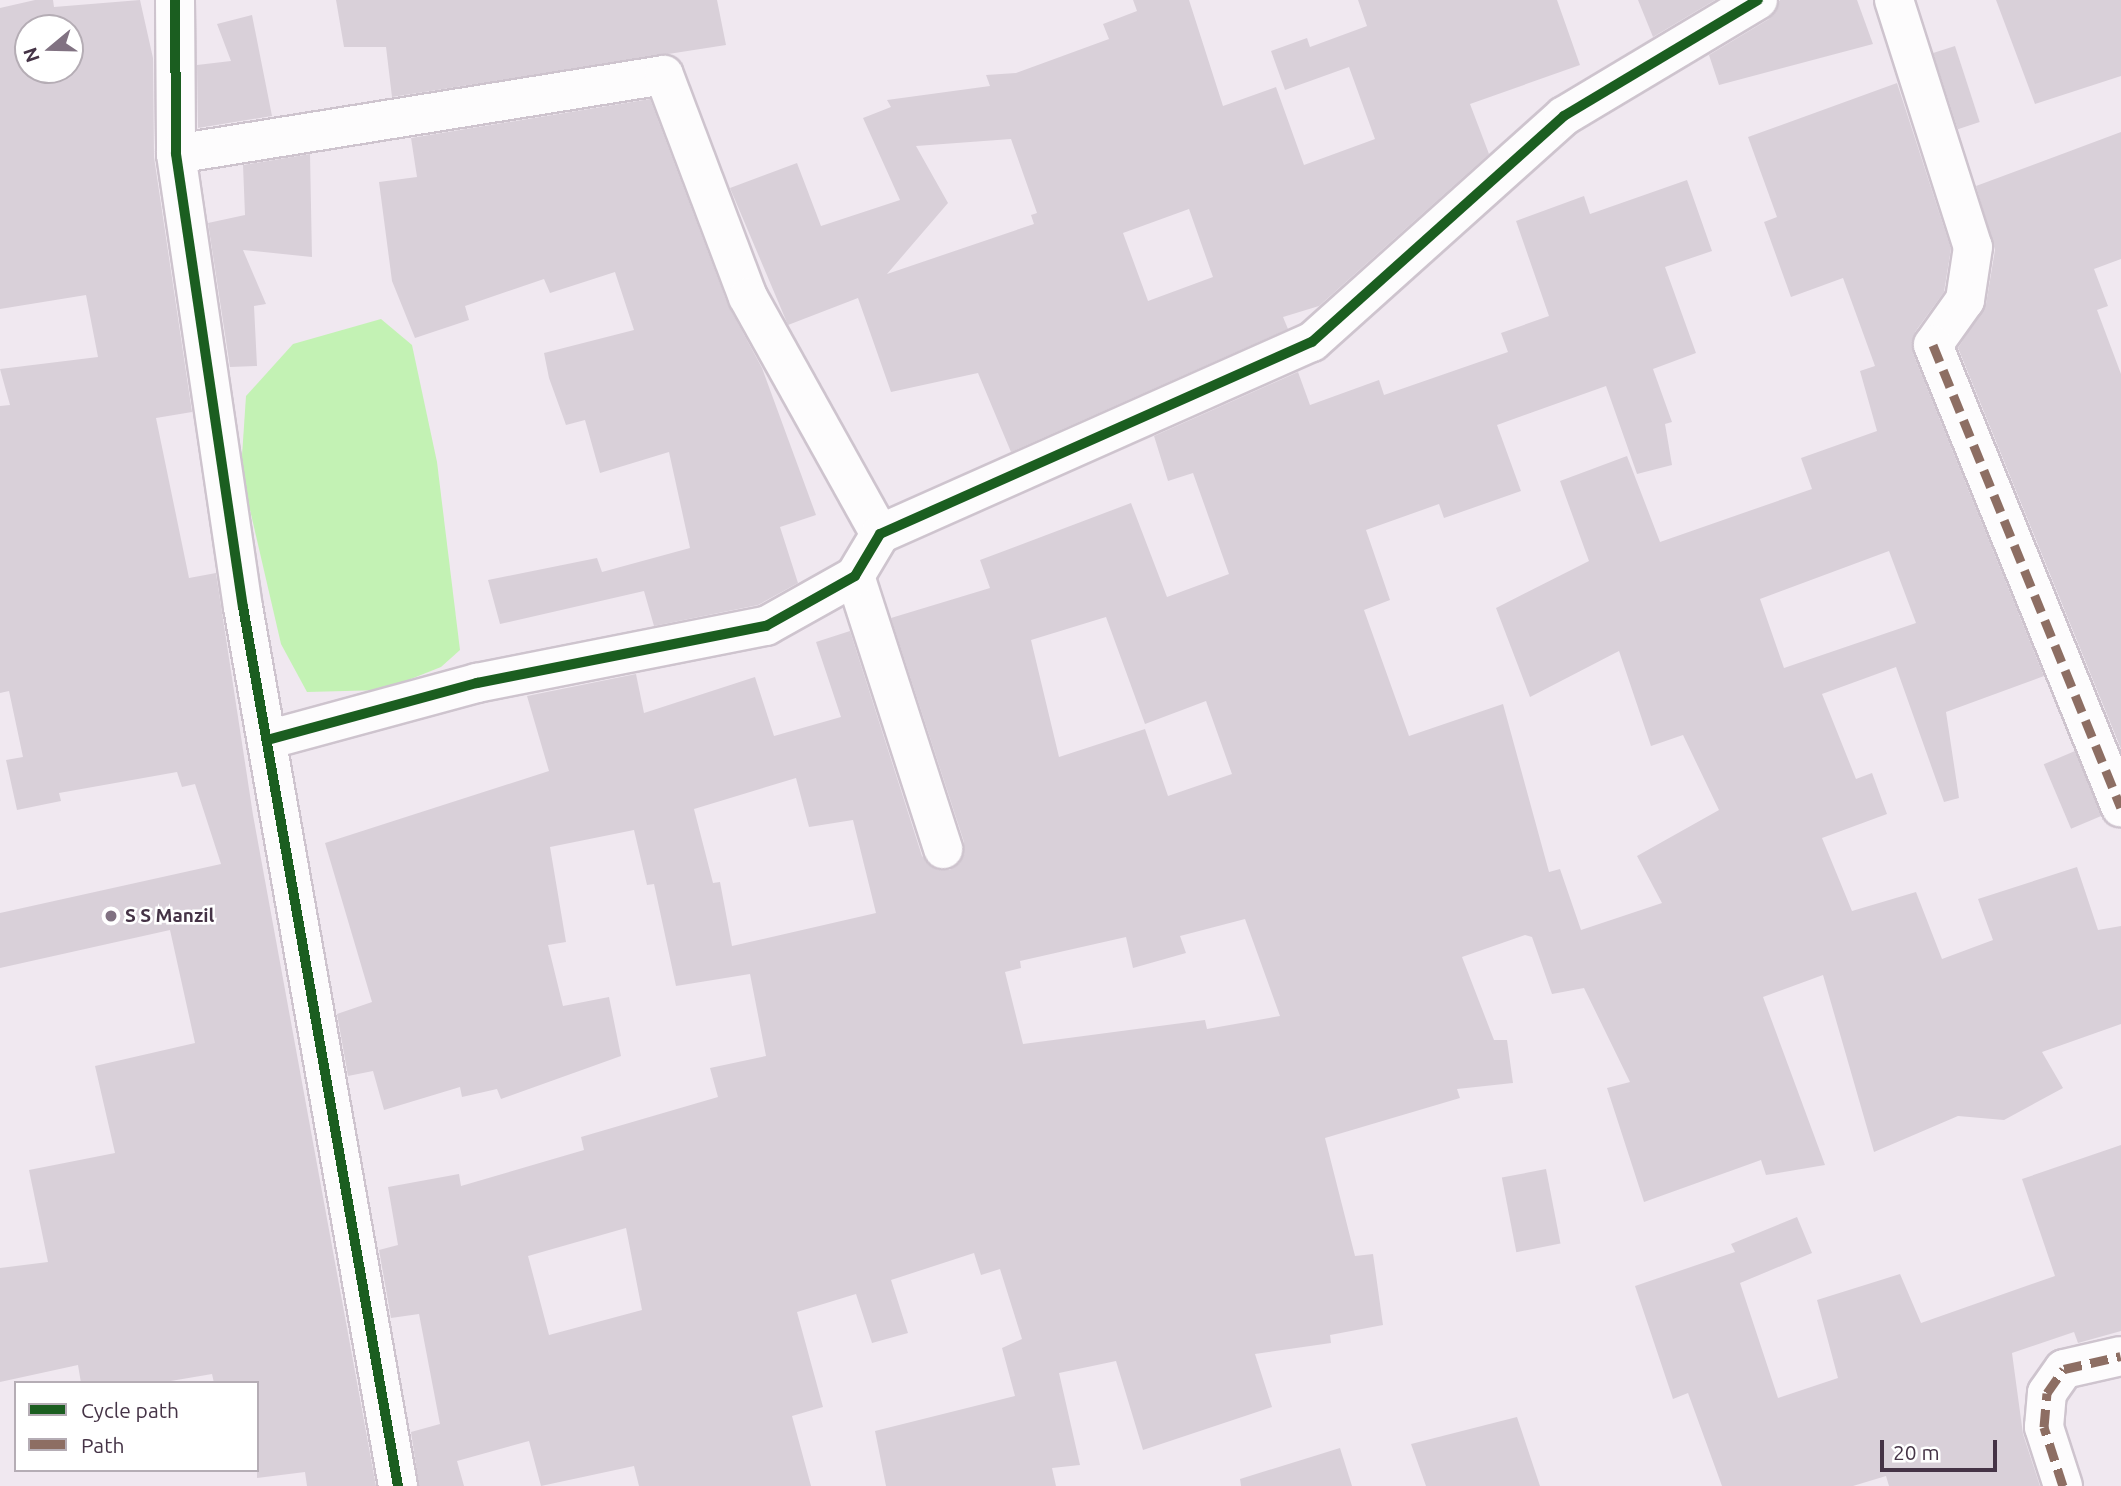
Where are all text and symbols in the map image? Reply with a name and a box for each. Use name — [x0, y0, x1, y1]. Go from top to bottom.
north arrow — [14, 14, 84, 84]
text: N — [18, 45, 44, 65]
place label: S S Manzil — [125, 905, 214, 927]
marker: S S Manzil — [103, 908, 119, 924]
legend — [14, 1381, 259, 1472]
text: Cycle path — [81, 1398, 179, 1422]
scale bar — [1883, 1426, 2000, 1470]
text: Path — [81, 1433, 124, 1457]
text: 20 m — [1893, 1440, 1940, 1464]

